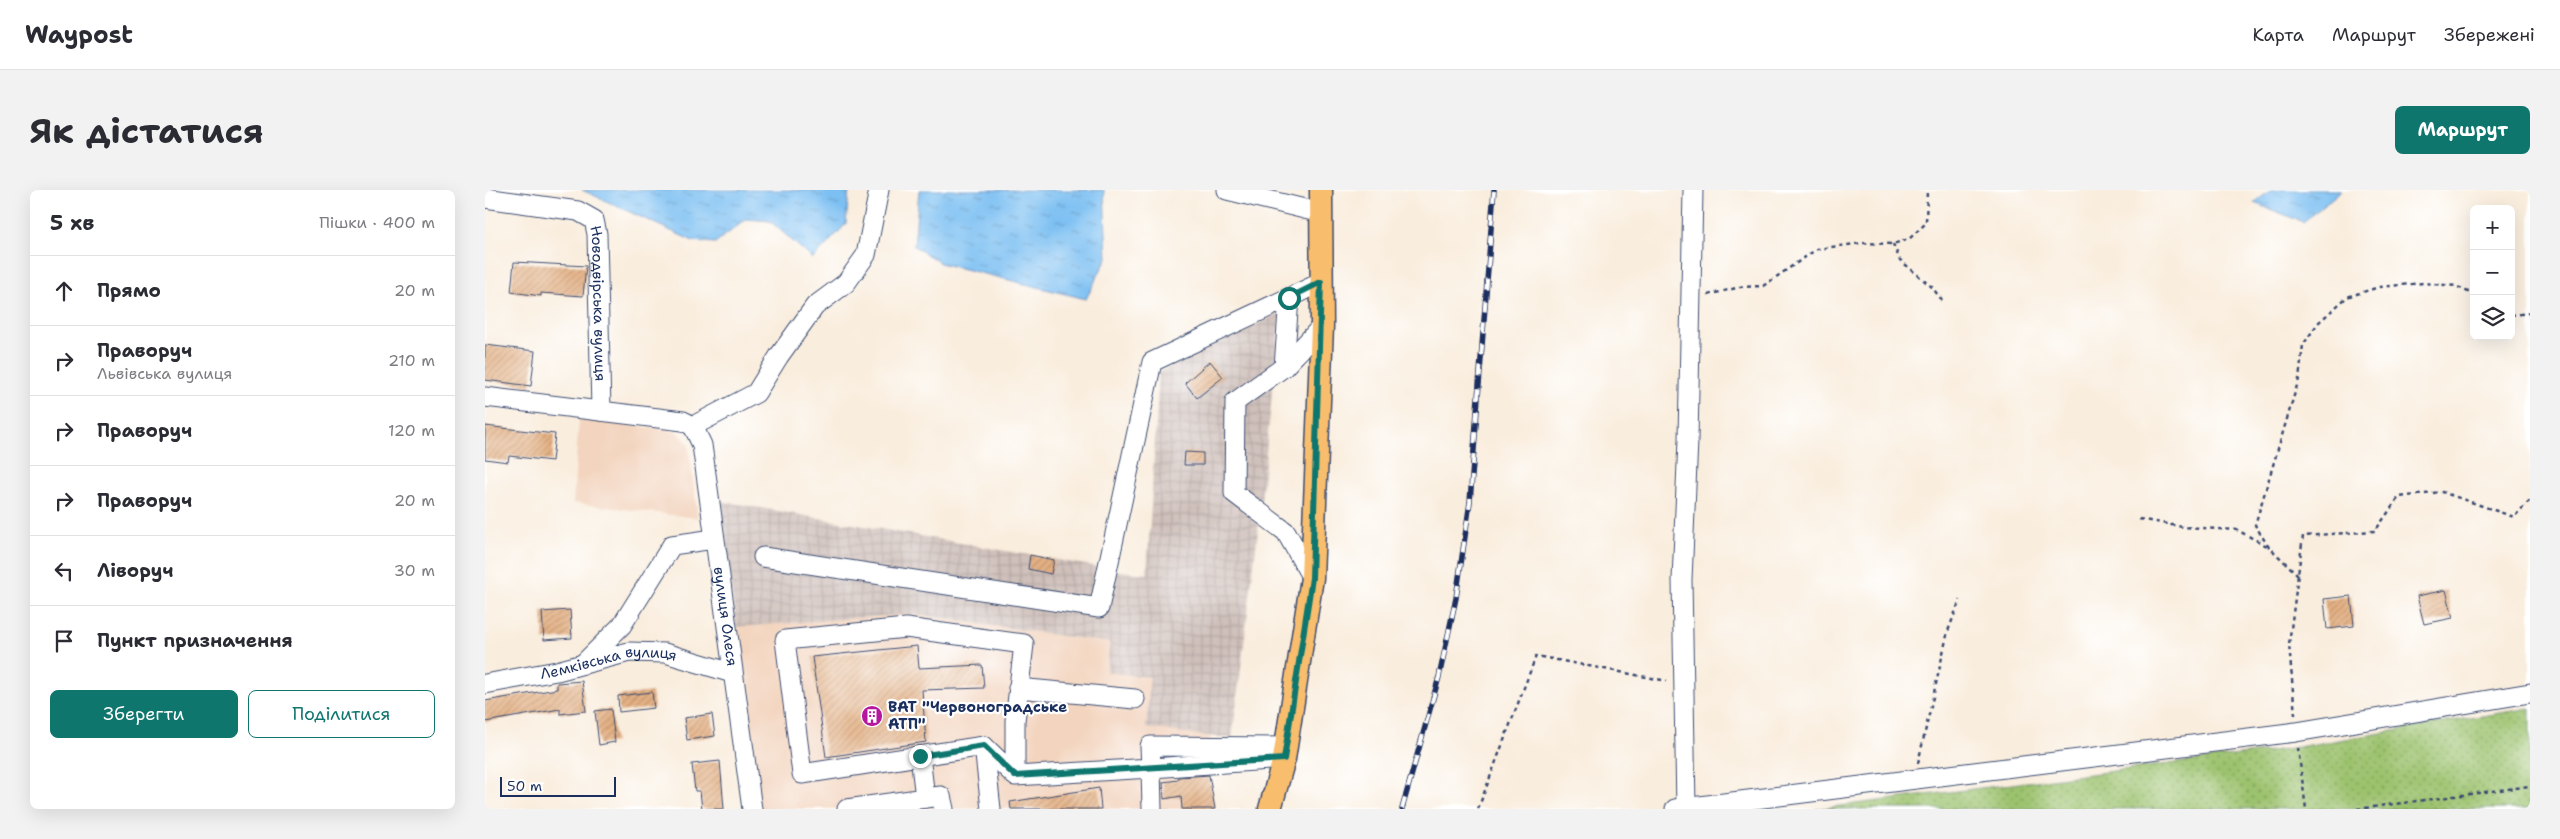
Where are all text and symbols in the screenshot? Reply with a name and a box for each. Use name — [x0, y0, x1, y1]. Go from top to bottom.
text: Waypost — [25, 19, 133, 51]
text: Карта — [2252, 23, 2304, 47]
text: Маршрут — [2332, 23, 2416, 47]
text: Збережені — [2444, 23, 2535, 47]
button: Маршрут — [2395, 106, 2530, 154]
text: Як дістатися — [30, 107, 264, 154]
map controls — [2470, 205, 2515, 340]
button: + — [2470, 205, 2515, 250]
text: 5 хв — [50, 209, 94, 237]
text: Пішки · 400 m — [319, 212, 435, 233]
street label: Новодвірська вулиця — [585, 224, 610, 382]
button: − — [2470, 250, 2515, 295]
icon: ahead — [50, 277, 78, 305]
text: Прямо — [97, 278, 161, 303]
text: 20 m — [394, 280, 435, 301]
route start — [1278, 287, 1301, 310]
button: layers — [2470, 295, 2515, 340]
text: Праворуч — [97, 338, 192, 363]
icon: right — [50, 347, 78, 375]
text: 210 m — [388, 350, 435, 371]
text: Львівська вулиця — [97, 363, 232, 384]
icon: right — [50, 417, 78, 445]
text: Праворуч — [97, 418, 192, 443]
text: 120 m — [388, 420, 435, 441]
icon: right — [50, 487, 78, 515]
text: Праворуч — [97, 488, 192, 513]
text: 20 m — [394, 490, 435, 511]
icon: left — [50, 557, 78, 585]
text: Ліворуч — [97, 558, 173, 583]
text: 30 m — [394, 560, 435, 581]
street label: вулиця Олеся — [709, 565, 742, 667]
icon: arrive — [50, 627, 78, 655]
text: Пункт призначення — [97, 628, 293, 653]
street label: Лемківська вулиця — [539, 641, 679, 684]
button: Зберегти — [50, 690, 238, 738]
button: Поділитися — [248, 690, 435, 738]
place label: ВАТ "Червоноградське АТП" — [888, 697, 1067, 734]
building icon: ВАТ "Червоноградське АТП" — [860, 704, 884, 728]
route end — [909, 745, 932, 768]
scale bar — [500, 774, 616, 797]
text: 50 m — [507, 777, 542, 795]

